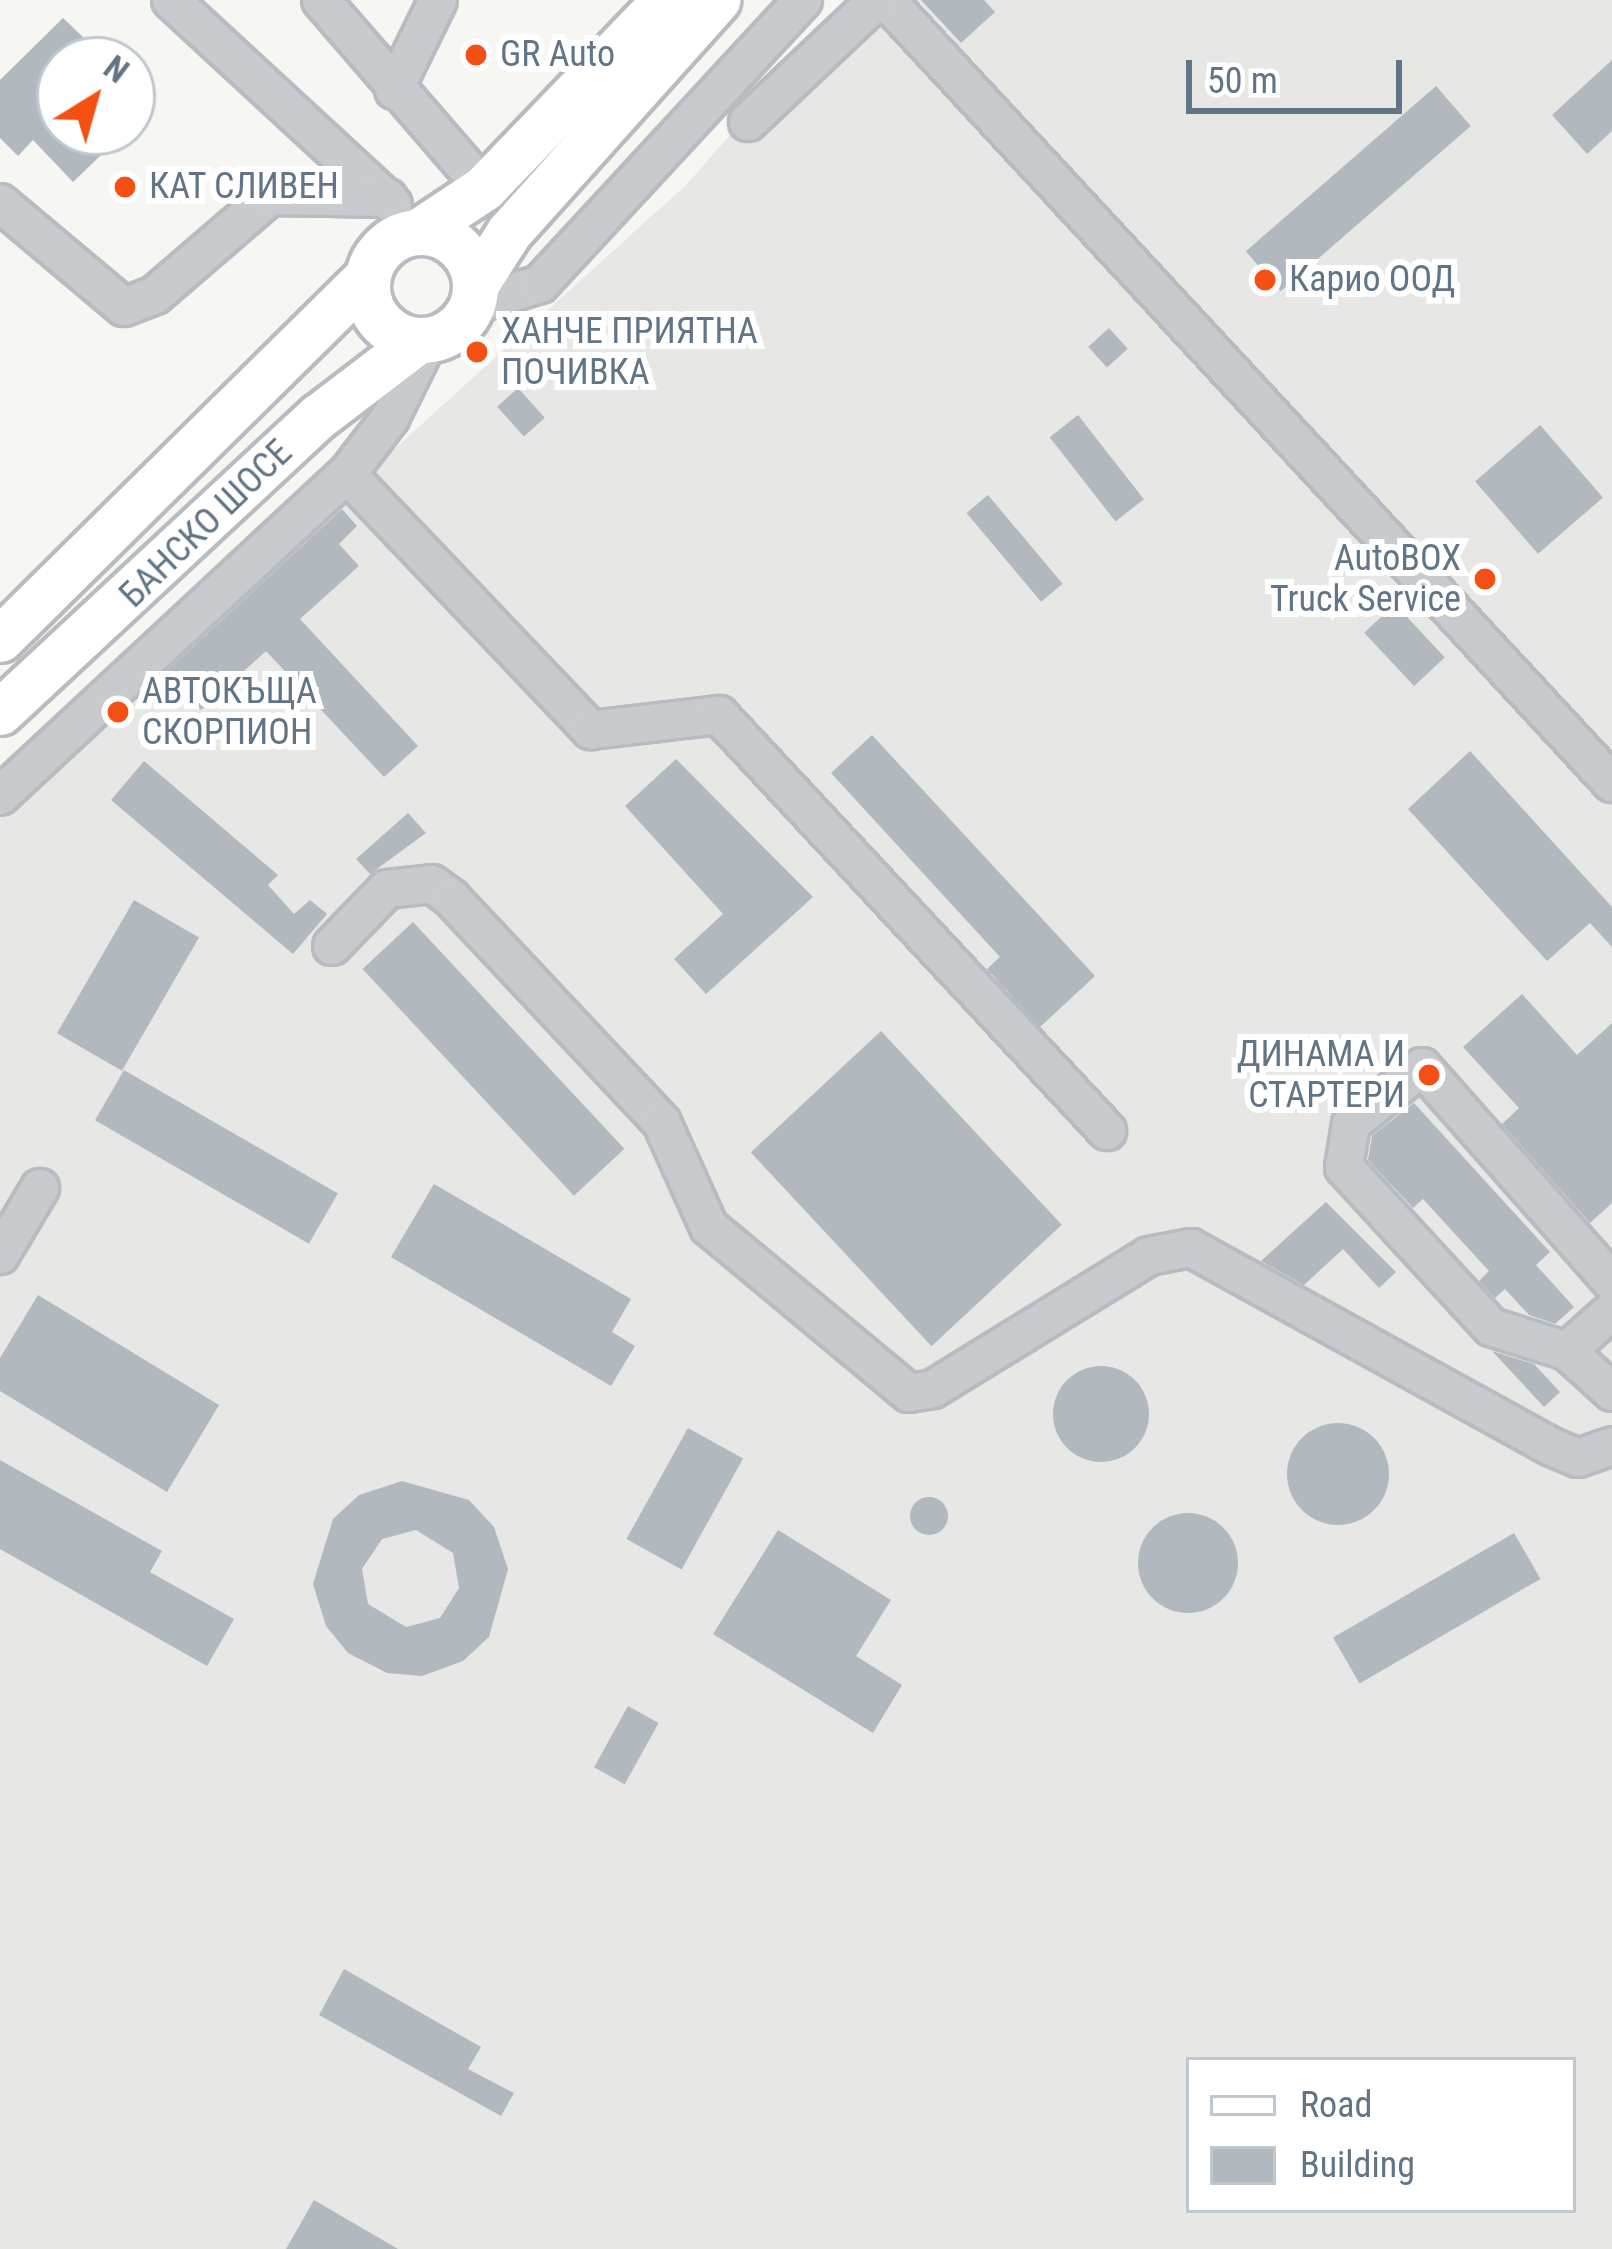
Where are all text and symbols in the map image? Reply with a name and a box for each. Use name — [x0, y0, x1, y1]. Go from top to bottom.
place label: GR Auto — [500, 33, 615, 77]
north arrow — [36, 36, 156, 156]
scale bar — [1192, 36, 1408, 110]
marker: GR Auto — [463, 42, 489, 68]
text: N — [96, 48, 136, 91]
text: 50 m — [1207, 60, 1278, 102]
place label: КАТ СЛИВЕН — [149, 165, 339, 209]
marker: КАТ СЛИВЕН — [112, 174, 138, 200]
place label: Карио ООД — [1289, 258, 1455, 302]
marker: Карио ООД — [1252, 267, 1278, 293]
place label: ХАНЧЕ ПРИЯТНА ПОЧИВКА — [501, 309, 758, 394]
marker: ХАНЧЕ ПРИЯТНА ПОЧИВКА — [464, 339, 490, 365]
street label: БАНСКО ШОСЕ — [111, 431, 301, 617]
place label: AutoBOX Truck Service — [1270, 536, 1461, 621]
marker: AutoBOX Truck Service — [1472, 566, 1498, 592]
place label: АВТОКЪЩА СКОРПИОН — [142, 669, 317, 754]
marker: АВТОКЪЩА СКОРПИОН — [105, 699, 131, 725]
place label: ДИНАМА И СТАРТЕРИ — [1237, 1032, 1405, 1117]
marker: ДИНАМА И СТАРТЕРИ — [1416, 1062, 1442, 1088]
legend — [1186, 2057, 1576, 2213]
text: Road — [1300, 2084, 1372, 2126]
text: Building — [1300, 2144, 1415, 2186]

